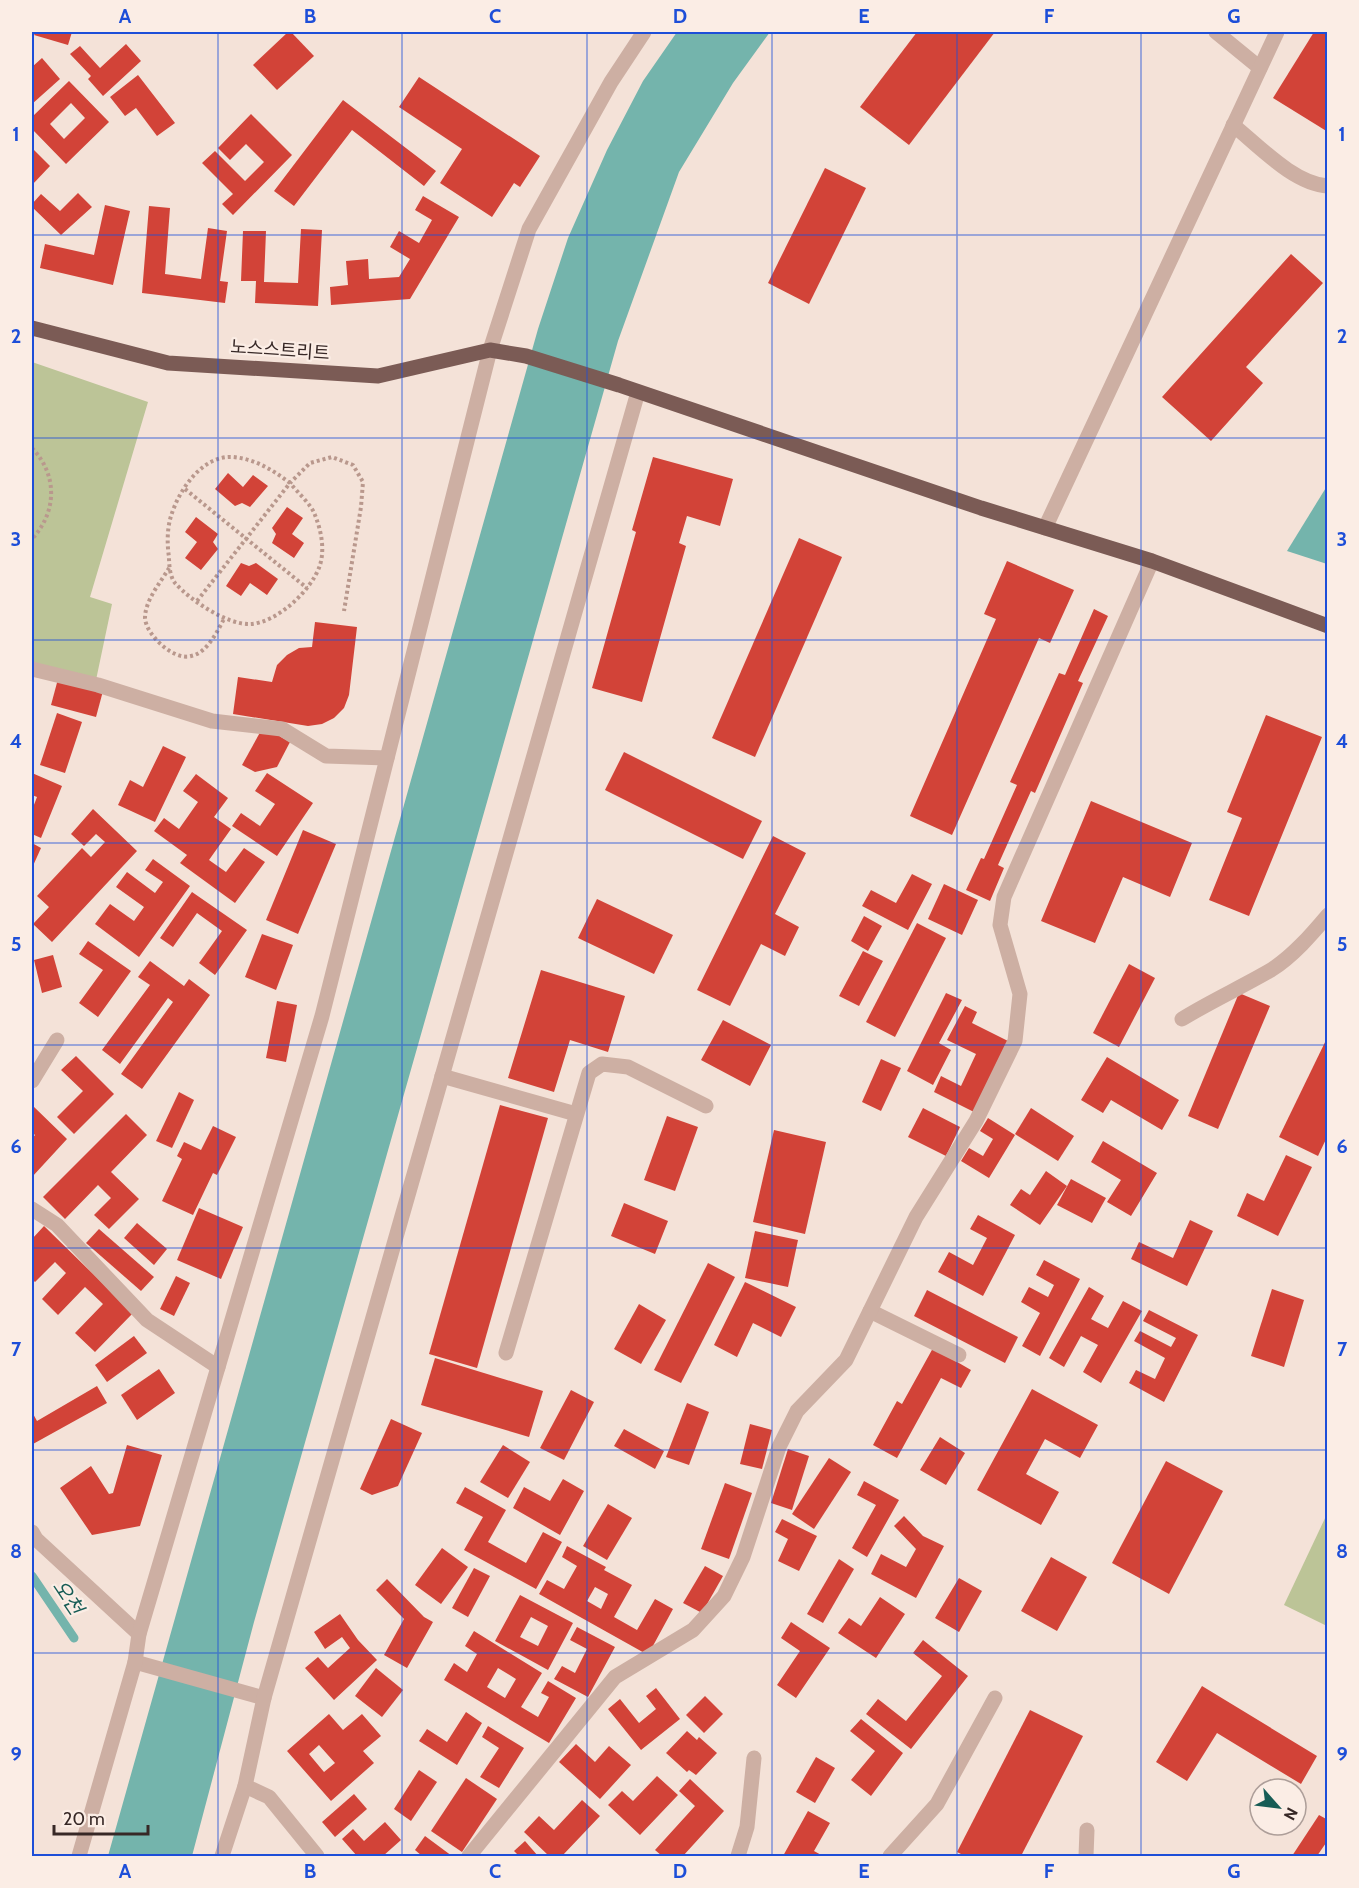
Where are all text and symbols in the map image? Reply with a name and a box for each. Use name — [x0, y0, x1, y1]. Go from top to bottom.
text: A — [119, 4, 132, 28]
text: B — [304, 4, 316, 28]
text: C — [489, 4, 501, 28]
text: D — [673, 4, 687, 28]
text: E — [858, 4, 870, 28]
text: F — [1044, 4, 1055, 28]
text: G — [1227, 4, 1241, 28]
text: 1 — [12, 122, 20, 146]
text: 1 — [1338, 122, 1346, 146]
text: 2 — [11, 324, 21, 348]
text: 2 — [1337, 324, 1347, 348]
street label: 노스스트리트 — [230, 336, 330, 364]
text: 3 — [11, 527, 21, 551]
text: 3 — [1337, 527, 1347, 551]
text: 4 — [10, 729, 22, 753]
text: 4 — [1336, 729, 1348, 753]
text: 5 — [11, 932, 21, 956]
text: 5 — [1337, 932, 1347, 956]
text: 6 — [10, 1134, 22, 1158]
text: 6 — [1336, 1134, 1348, 1158]
text: 7 — [11, 1337, 22, 1361]
text: 7 — [1337, 1337, 1348, 1361]
text: 8 — [10, 1539, 22, 1563]
text: 8 — [1336, 1539, 1348, 1563]
water label: 오천 — [48, 1575, 90, 1621]
text: 9 — [10, 1742, 22, 1766]
text: 9 — [1336, 1742, 1348, 1766]
north arrow — [1248, 1777, 1308, 1837]
scale bar — [54, 1798, 148, 1836]
text: N — [1280, 1804, 1302, 1823]
text: 20 m — [63, 1808, 105, 1830]
text: A — [119, 1859, 132, 1883]
text: B — [304, 1859, 316, 1883]
text: C — [489, 1859, 501, 1883]
text: D — [673, 1859, 687, 1883]
text: E — [858, 1859, 870, 1883]
text: F — [1044, 1859, 1055, 1883]
text: G — [1227, 1859, 1241, 1883]

